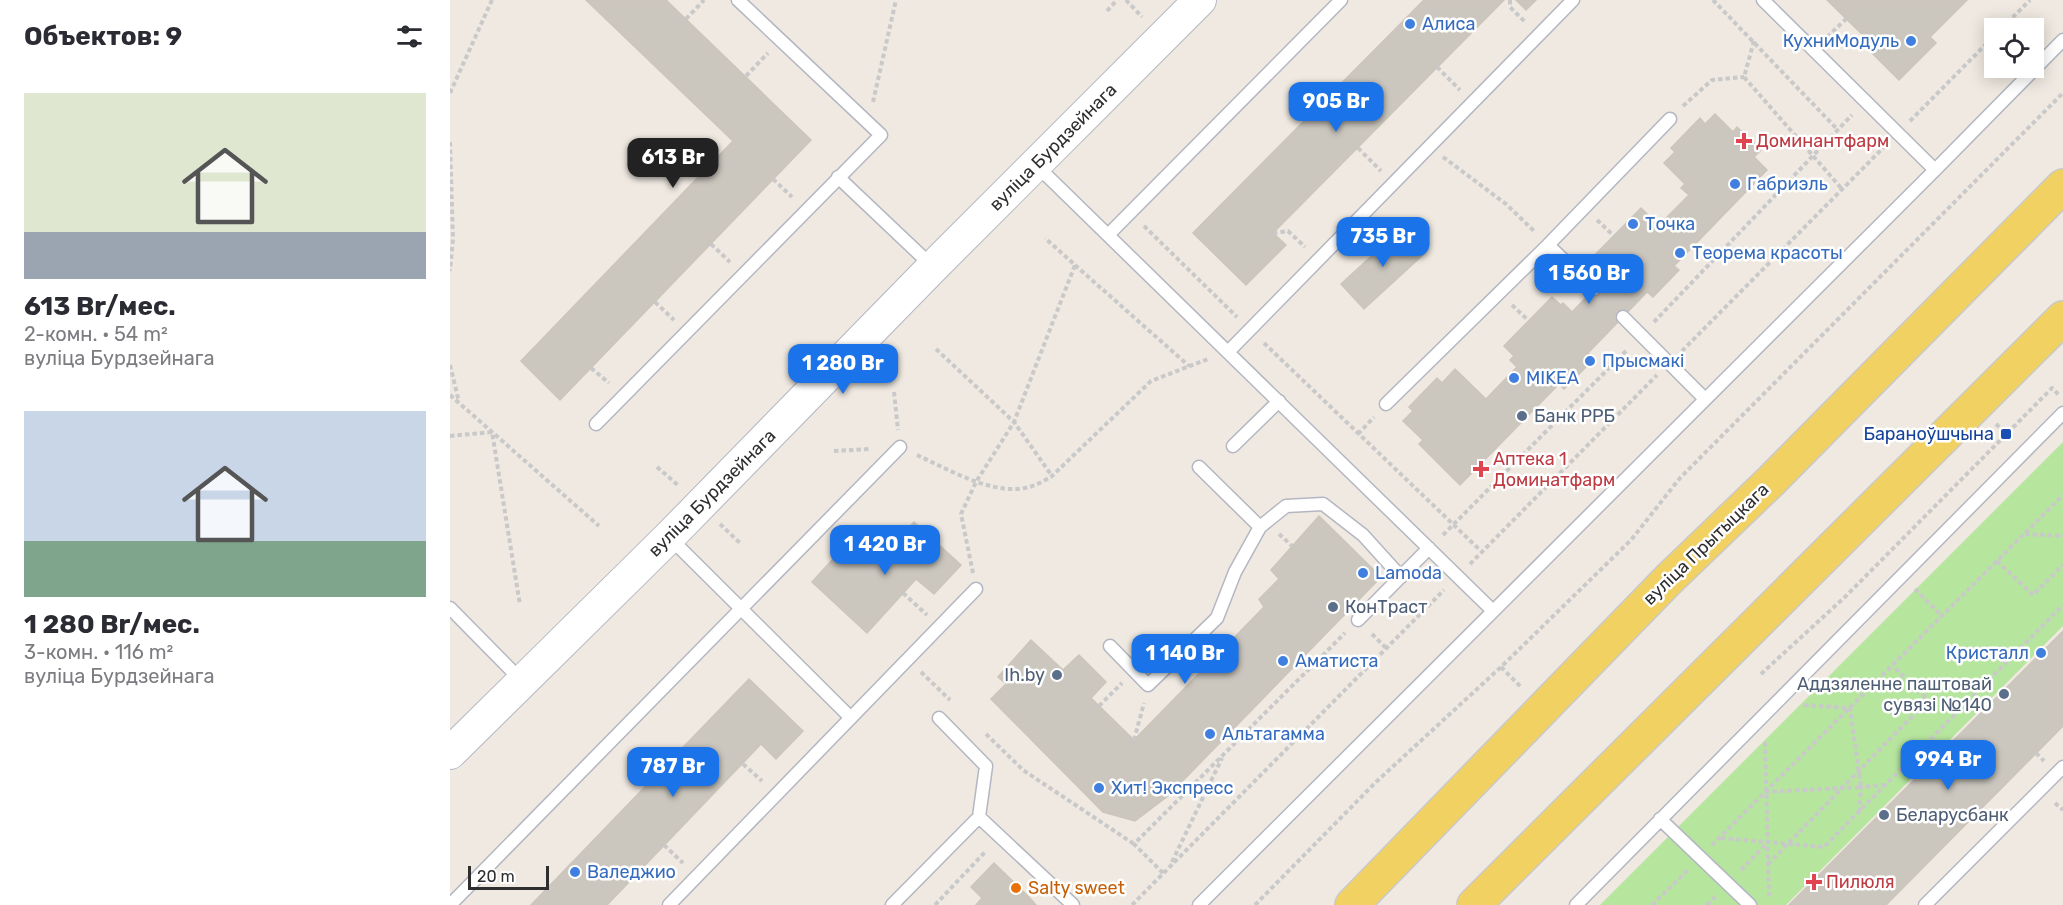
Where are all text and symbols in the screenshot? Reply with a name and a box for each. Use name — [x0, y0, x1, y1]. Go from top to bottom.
place label: Алиса — [1422, 13, 1475, 35]
marker: Алиса — [1403, 17, 1417, 31]
map controls — [1984, 18, 2044, 78]
button: locate — [1984, 18, 2044, 78]
icon: filters — [393, 20, 426, 53]
text: Объектов: 9 — [24, 21, 182, 52]
place label: КухниМодуль — [1783, 30, 1899, 52]
marker: КухниМодуль — [1904, 34, 1918, 48]
street label: вуліца Бурдзейнага — [985, 79, 1121, 215]
pin: 905 Br — [1287, 82, 1385, 133]
text: 905 Br — [1303, 89, 1369, 113]
place label: Доминантфарм — [1756, 130, 1889, 152]
icon: home — [171, 132, 279, 240]
marker: Доминантфарм — [1737, 134, 1751, 148]
pin: 613 Br — [624, 138, 722, 189]
text: 613 Br — [641, 145, 705, 169]
place label: Габриэль — [1747, 173, 1828, 195]
marker: Габриэль — [1728, 177, 1742, 191]
place label: Точка — [1645, 213, 1695, 235]
pin: 735 Br — [1334, 217, 1432, 268]
marker: Точка — [1626, 217, 1640, 231]
text: 735 Br — [1351, 224, 1415, 248]
place label: Теорема красоты — [1692, 242, 1843, 264]
marker: Теорема красоты — [1673, 246, 1687, 260]
pin: 1 560 Br — [1527, 254, 1651, 305]
text: 1 560 Br — [1548, 261, 1630, 285]
text: 613 Br/мес. — [24, 291, 176, 322]
text: 2-комн. · 54 m² — [24, 322, 168, 346]
pin: 1 280 Br — [781, 344, 905, 395]
text: вуліца Бурдзейнага — [24, 346, 214, 370]
place label: Прысмакі — [1602, 350, 1684, 372]
text: 1 280 Br — [802, 351, 884, 375]
marker: Прысмакі — [1583, 354, 1597, 368]
place label: MIKEA — [1526, 367, 1579, 389]
marker: MIKEA — [1507, 371, 1521, 385]
place label: Банк РРБ — [1534, 405, 1615, 427]
marker: Банк РРБ — [1515, 409, 1529, 423]
place label: Бараноўшчына — [1863, 423, 1994, 445]
street label: вуліца Бурдзейнага — [644, 425, 780, 561]
marker: Бараноўшчына — [1999, 427, 2013, 441]
place label: Аптека 1 Доминатфарм — [1493, 448, 1615, 491]
icon: home — [171, 450, 279, 558]
marker: Аптека 1 Доминатфарм — [1474, 462, 1488, 476]
street label: вуліца Прытыцкага — [1639, 478, 1773, 610]
pin: 1 420 Br — [823, 525, 947, 576]
text: 1 420 Br — [844, 532, 926, 556]
place label: Lamoda — [1375, 562, 1442, 584]
marker: Lamoda — [1356, 566, 1370, 580]
place label: КонТраст — [1345, 596, 1428, 618]
marker: КонТраст — [1326, 600, 1340, 614]
text: 1 280 Br/мес. — [24, 609, 200, 640]
pin: 1 140 Br — [1123, 634, 1247, 685]
text: 3-комн. · 116 m² — [24, 640, 173, 664]
text: 1 140 Br — [1146, 641, 1224, 665]
place label: Кристалл — [1946, 642, 2029, 664]
marker: Кристалл — [2034, 646, 2048, 660]
place label: Аматиста — [1295, 650, 1379, 672]
marker: Аматиста — [1276, 654, 1290, 668]
text: вуліца Бурдзейнага — [24, 664, 214, 688]
place label: Ih.by — [1004, 664, 1045, 686]
marker: Ih.by — [1050, 668, 1064, 682]
place label: Аддзяленне паштовай сувязі №140 — [1797, 673, 1992, 716]
marker: Аддзяленне паштовай сувязі №140 — [1997, 687, 2011, 701]
place label: Альтагамма — [1222, 723, 1325, 745]
marker: Альтагамма — [1203, 727, 1217, 741]
pin: 994 Br — [1899, 740, 1997, 791]
pin: 787 Br — [624, 747, 722, 798]
text: 994 Br — [1915, 747, 1981, 771]
text: 787 Br — [641, 754, 705, 778]
place label: Хит! Экспресс — [1111, 777, 1233, 799]
marker: Хит! Экспресс — [1092, 781, 1106, 795]
place label: Беларусбанк — [1896, 804, 2009, 826]
marker: Беларусбанк — [1877, 808, 1891, 822]
place label: Валеджио — [587, 861, 676, 883]
scale bar — [468, 863, 549, 890]
marker: Валеджио — [568, 865, 582, 879]
text: 20 m — [477, 867, 515, 886]
place label: Пилюля — [1826, 871, 1895, 893]
marker: Пилюля — [1807, 875, 1821, 889]
place label: Salty sweet — [1028, 877, 1125, 899]
marker: Salty sweet — [1009, 881, 1023, 895]

